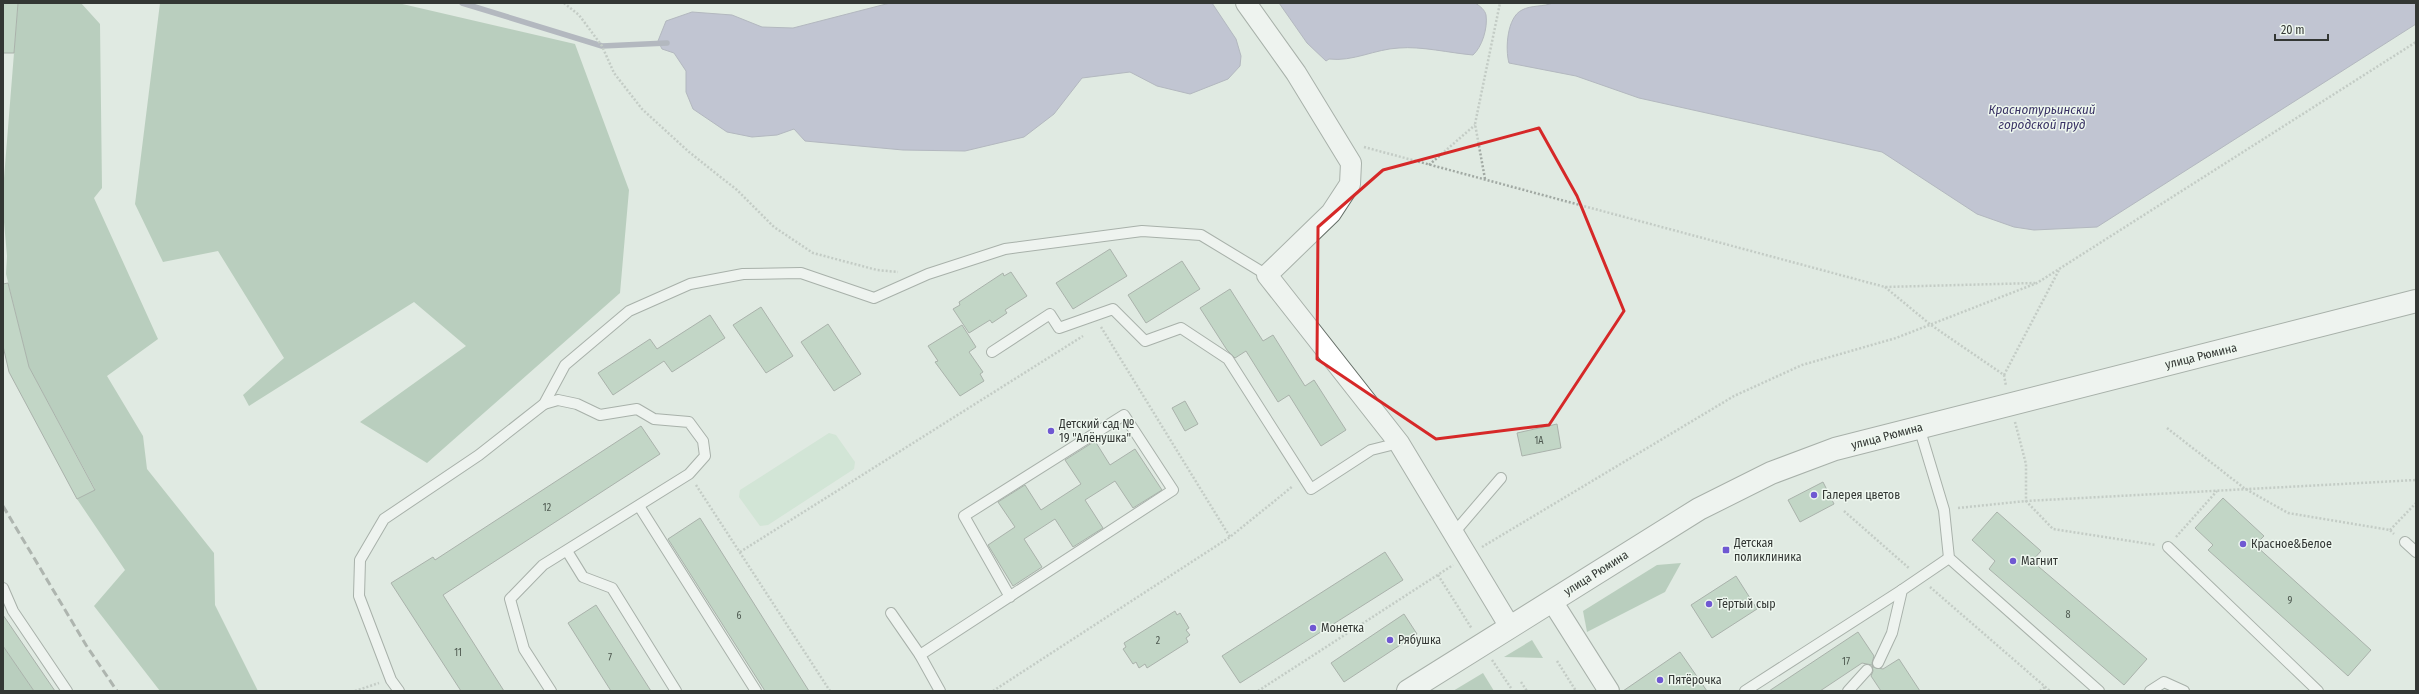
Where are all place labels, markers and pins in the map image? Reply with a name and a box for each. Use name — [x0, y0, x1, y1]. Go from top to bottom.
place label: Детский сад № 19 "Алёнушка" — [1058, 417, 1134, 445]
marker: Детский сад № 19 "Алёнушка" — [1046, 426, 1056, 436]
place label: Галерея цветов — [1822, 488, 1900, 502]
marker: Галерея цветов — [1809, 490, 1819, 500]
place label: Детская поликлиника — [1733, 536, 1802, 564]
place label: Красное&Белое — [2251, 537, 2332, 551]
marker: Красное&Белое — [2238, 539, 2248, 549]
marker: Детская поликлиника — [1721, 545, 1731, 555]
place label: Магнит — [2021, 554, 2058, 568]
marker: Магнит — [2008, 556, 2018, 566]
place label: Тёртый сыр — [1717, 597, 1776, 611]
marker: Тёртый сыр — [1704, 599, 1714, 609]
place label: Монетка — [1321, 621, 1364, 635]
marker: Монетка — [1308, 623, 1318, 633]
place label: Рябушка — [1398, 633, 1441, 647]
marker: Рябушка — [1385, 635, 1395, 645]
place label: Пятёрочка — [1668, 673, 1722, 687]
marker: Пятёрочка — [1655, 675, 1665, 685]

